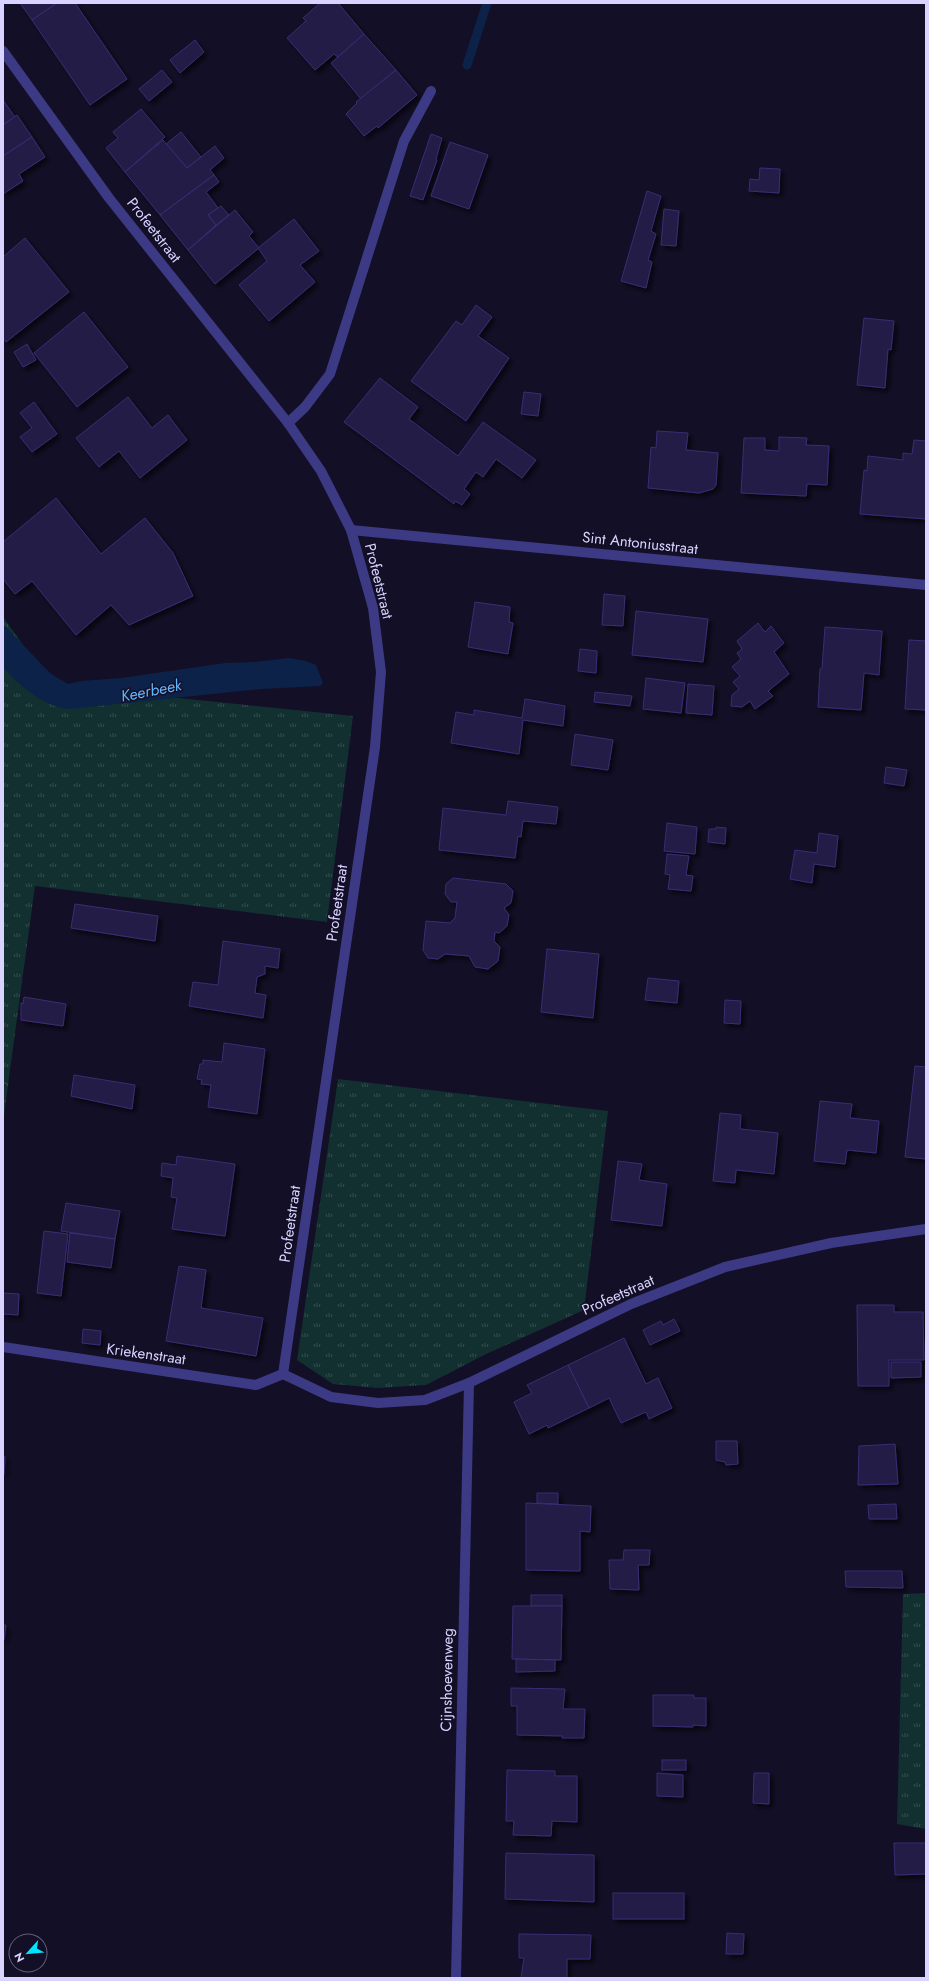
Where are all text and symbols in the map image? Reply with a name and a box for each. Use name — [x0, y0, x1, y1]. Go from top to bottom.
street label: Profeetstraat — [122, 193, 187, 267]
street label: Sint Antoniusstraat — [581, 526, 699, 560]
street label: Profeetstraat — [359, 541, 399, 621]
water label: Keerbeek — [119, 673, 185, 708]
street label: Profeetstraat — [321, 863, 353, 943]
street label: Profeetstraat — [274, 1184, 306, 1264]
street label: Profeetstraat — [578, 1269, 658, 1321]
street label: Kriekenstraat — [105, 1338, 188, 1371]
street label: Cijnshoevenweg — [435, 1628, 459, 1732]
north arrow — [8, 1933, 48, 1973]
text: N — [10, 1950, 28, 1965]

